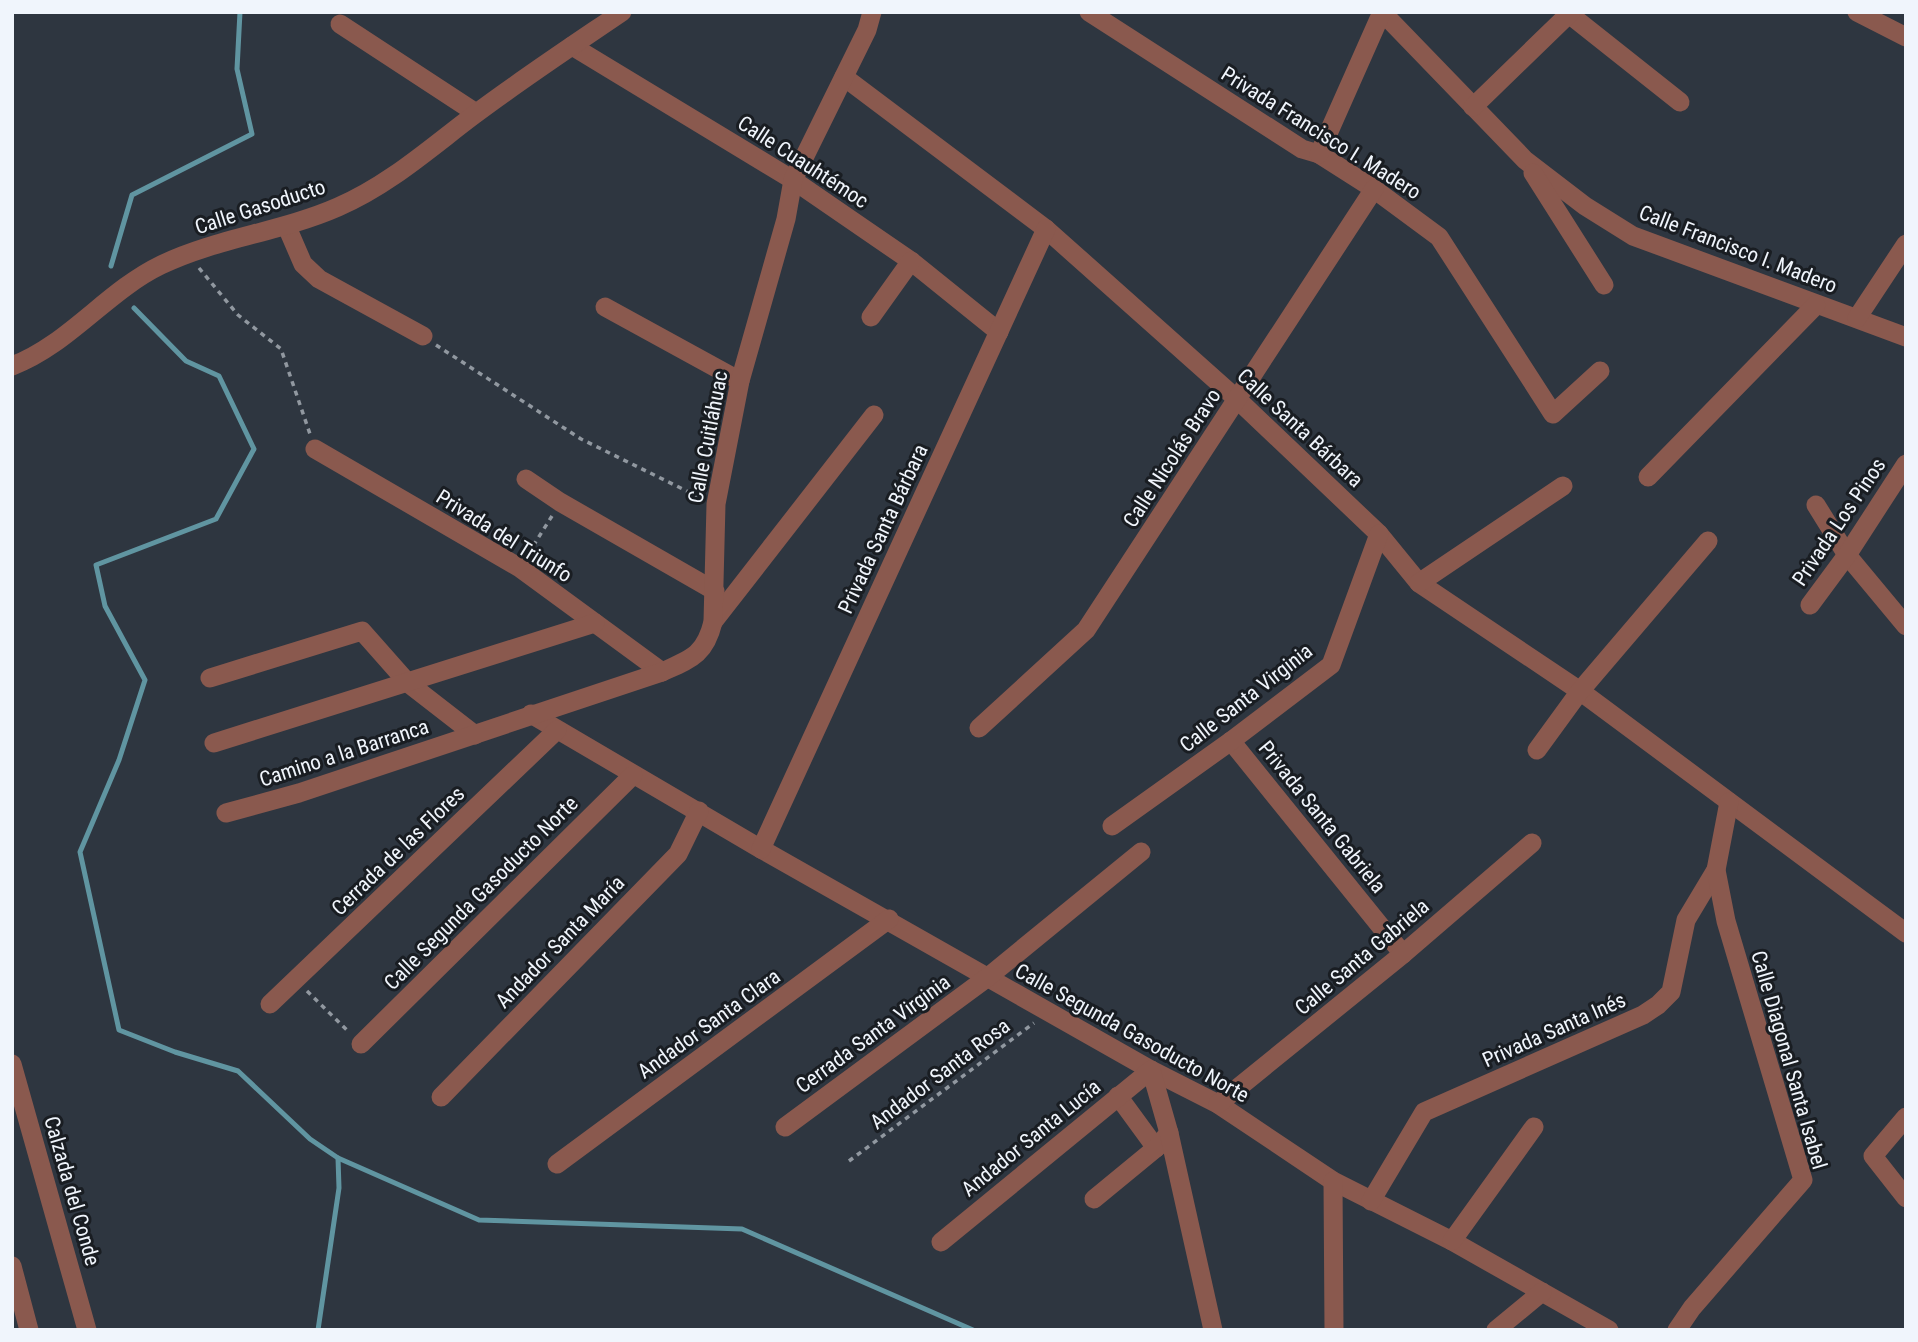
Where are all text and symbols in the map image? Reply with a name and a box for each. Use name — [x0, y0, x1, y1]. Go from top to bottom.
street label: Privada Francisco I. Madero — [1217, 62, 1425, 204]
street label: Calle Cuauhtémoc — [733, 111, 873, 213]
street label: Calle Gasoducto — [192, 175, 328, 239]
street label: Calle Francisco I. Madero — [1636, 200, 1840, 298]
street label: Calle Santa Bárbara — [1232, 364, 1368, 492]
street label: Calle Cuitláhuac — [683, 369, 733, 505]
street label: Calle Nicolás Bravo — [1118, 384, 1226, 532]
street label: Privada Santa Bárbara — [833, 441, 933, 617]
street label: Privada Los Pinos — [1787, 454, 1891, 590]
street label: Privada del Triunfo — [432, 485, 576, 587]
street label: Calle Santa Virginia — [1175, 639, 1317, 757]
street label: Camino a la Barranca — [256, 714, 432, 792]
street label: Privada Santa Gabriela — [1254, 736, 1390, 898]
street label: Cerrada de las Flores — [327, 782, 469, 920]
street label: Calle Segunda Gasoducto Norte — [379, 791, 583, 995]
street label: Andador Santa María — [491, 871, 629, 1013]
street label: Calle Santa Gabriela — [1290, 894, 1434, 1020]
street label: Calle Diagonal Santa Isabel — [1746, 948, 1832, 1172]
street label: Calle Segunda Gasoducto Norte — [1011, 959, 1253, 1107]
street label: Andador Santa Clara — [633, 964, 785, 1084]
street label: Cerrada Santa Virginia — [791, 970, 955, 1098]
street label: Privada Santa Inés — [1479, 988, 1629, 1072]
street label: Andador Santa Rosa — [865, 1014, 1015, 1134]
street label: Andador Santa Lucía — [957, 1075, 1105, 1201]
street label: Calzada del Conde — [39, 1114, 105, 1269]

